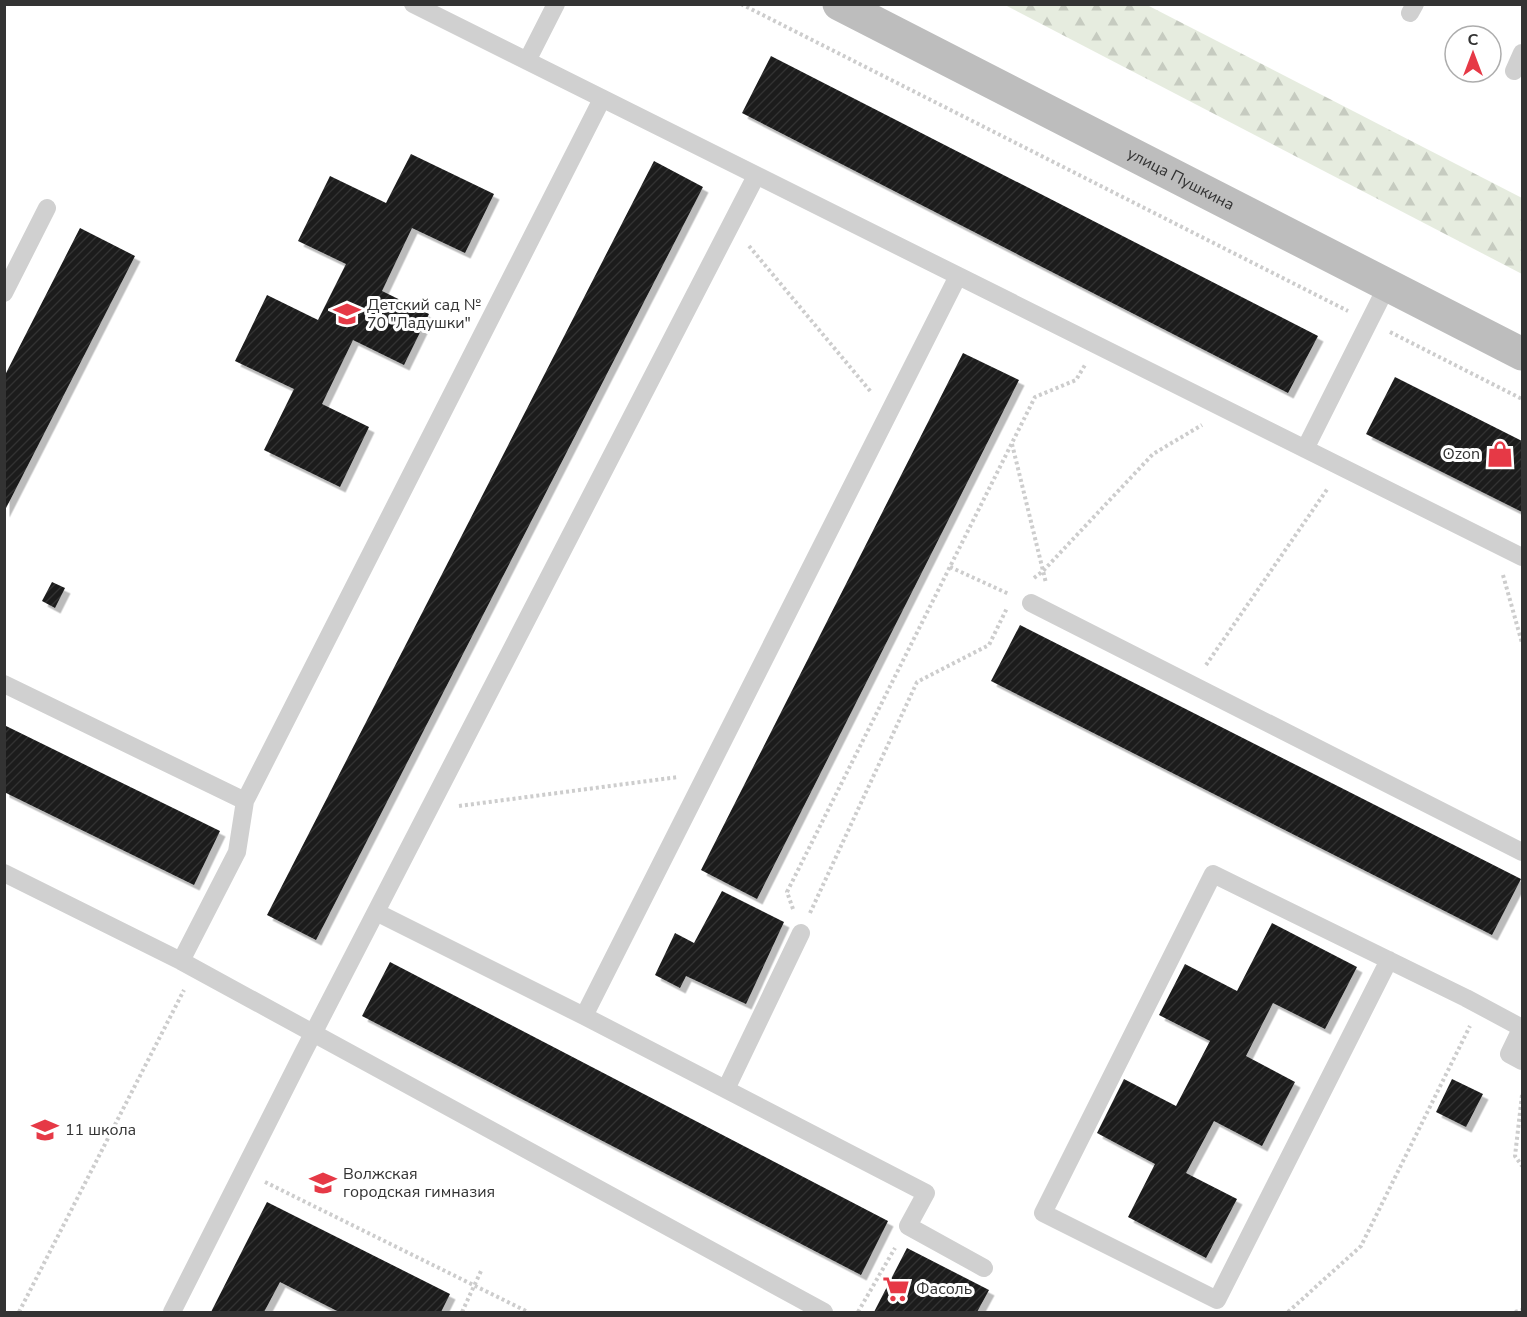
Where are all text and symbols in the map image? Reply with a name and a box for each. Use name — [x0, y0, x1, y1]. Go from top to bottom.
north arrow — [1443, 24, 1503, 84]
text: С — [1468, 29, 1479, 51]
street label: улица Пушкина — [1123, 142, 1238, 216]
place label: Детский сад № 70 "Ладушки" — [367, 294, 481, 334]
school or university icon: Детский сад № 70 "Ладушки" — [332, 299, 362, 329]
shop icon: Ozon — [1485, 439, 1515, 469]
place label: Ozon — [1442, 443, 1480, 465]
school or university icon: 11 школа — [30, 1115, 60, 1145]
place label: 11 школа — [65, 1119, 136, 1141]
place label: Волжская городская гимназия — [343, 1163, 495, 1203]
school or university icon: Волжская городская гимназия — [308, 1168, 338, 1198]
supermarket icon: Фасоль — [881, 1274, 911, 1304]
place label: Фасоль — [916, 1278, 972, 1300]

